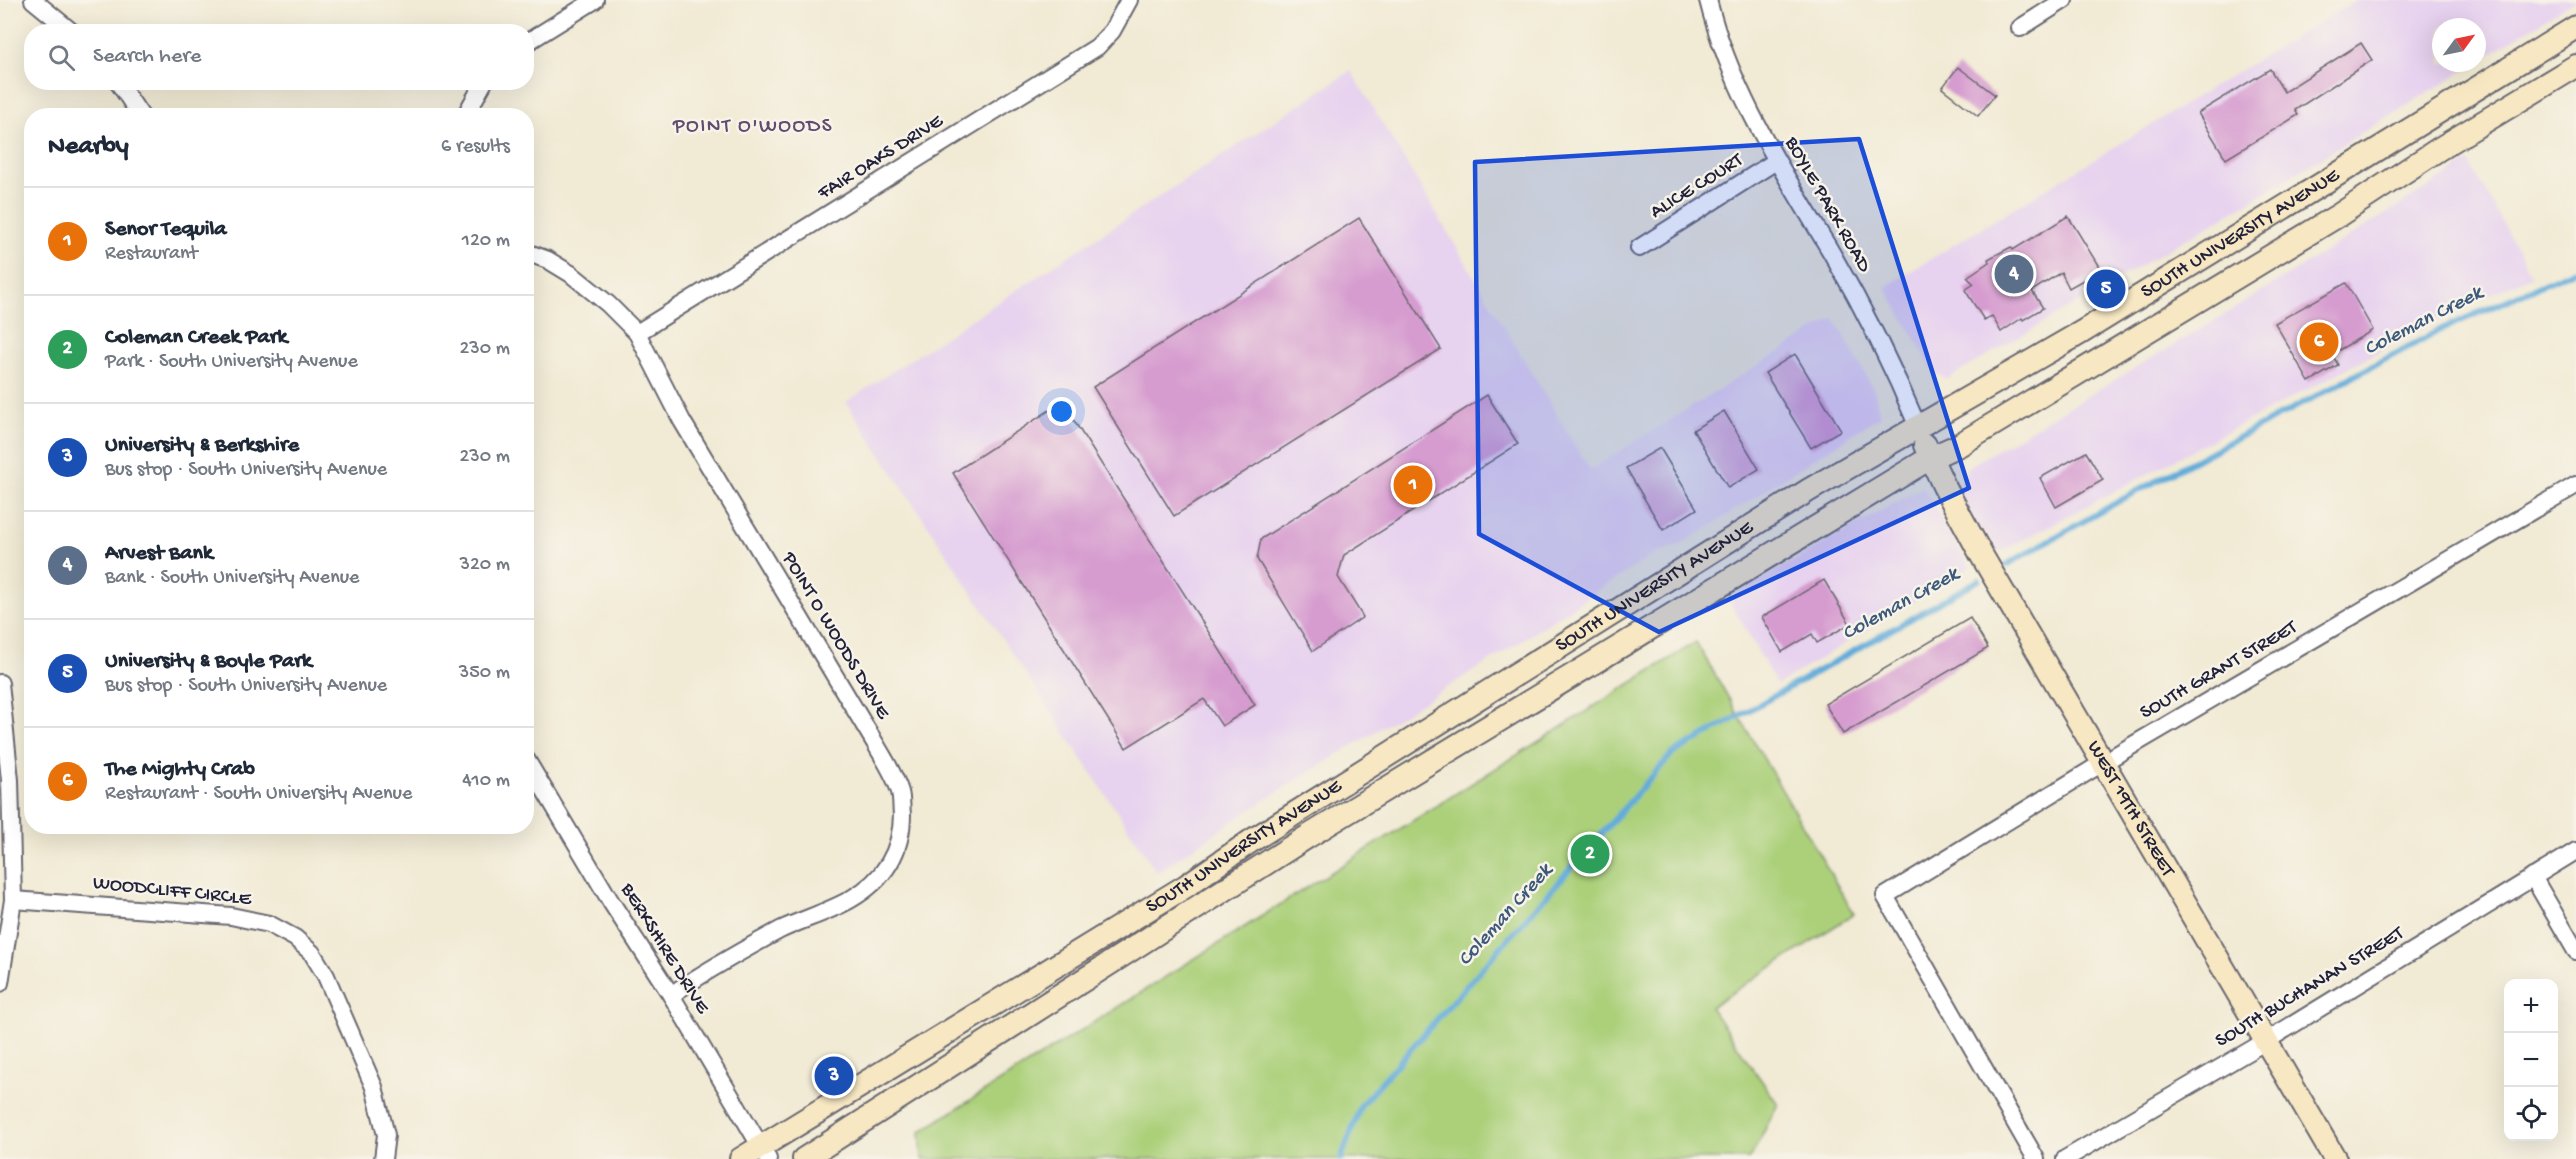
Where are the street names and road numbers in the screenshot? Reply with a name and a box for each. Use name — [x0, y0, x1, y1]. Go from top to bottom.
street label: FAIR OAKS DRIVE — [813, 110, 949, 206]
street label: BOYLE PARK ROAD — [1778, 132, 1876, 278]
street label: ALICE COURT — [1647, 149, 1749, 224]
street label: SOUTH UNIVERSITY AVENUE — [2137, 164, 2345, 304]
street label: SOUTH UNIVERSITY AVENUE — [1552, 516, 1759, 658]
street label: POINT O WOODS DRIVE — [776, 548, 895, 725]
street label: SOUTH GRANT STREET — [2137, 616, 2303, 725]
street label: WEST 19TH STREET — [2081, 737, 2179, 882]
street label: SOUTH UNIVERSITY AVENUE — [1142, 774, 1347, 919]
street label: WOODCLIFF CIRCLE — [92, 872, 254, 912]
street label: BERKSHIRE DRIVE — [614, 879, 714, 1020]
street label: SOUTH BUCHANAN STREET — [2212, 922, 2409, 1053]

